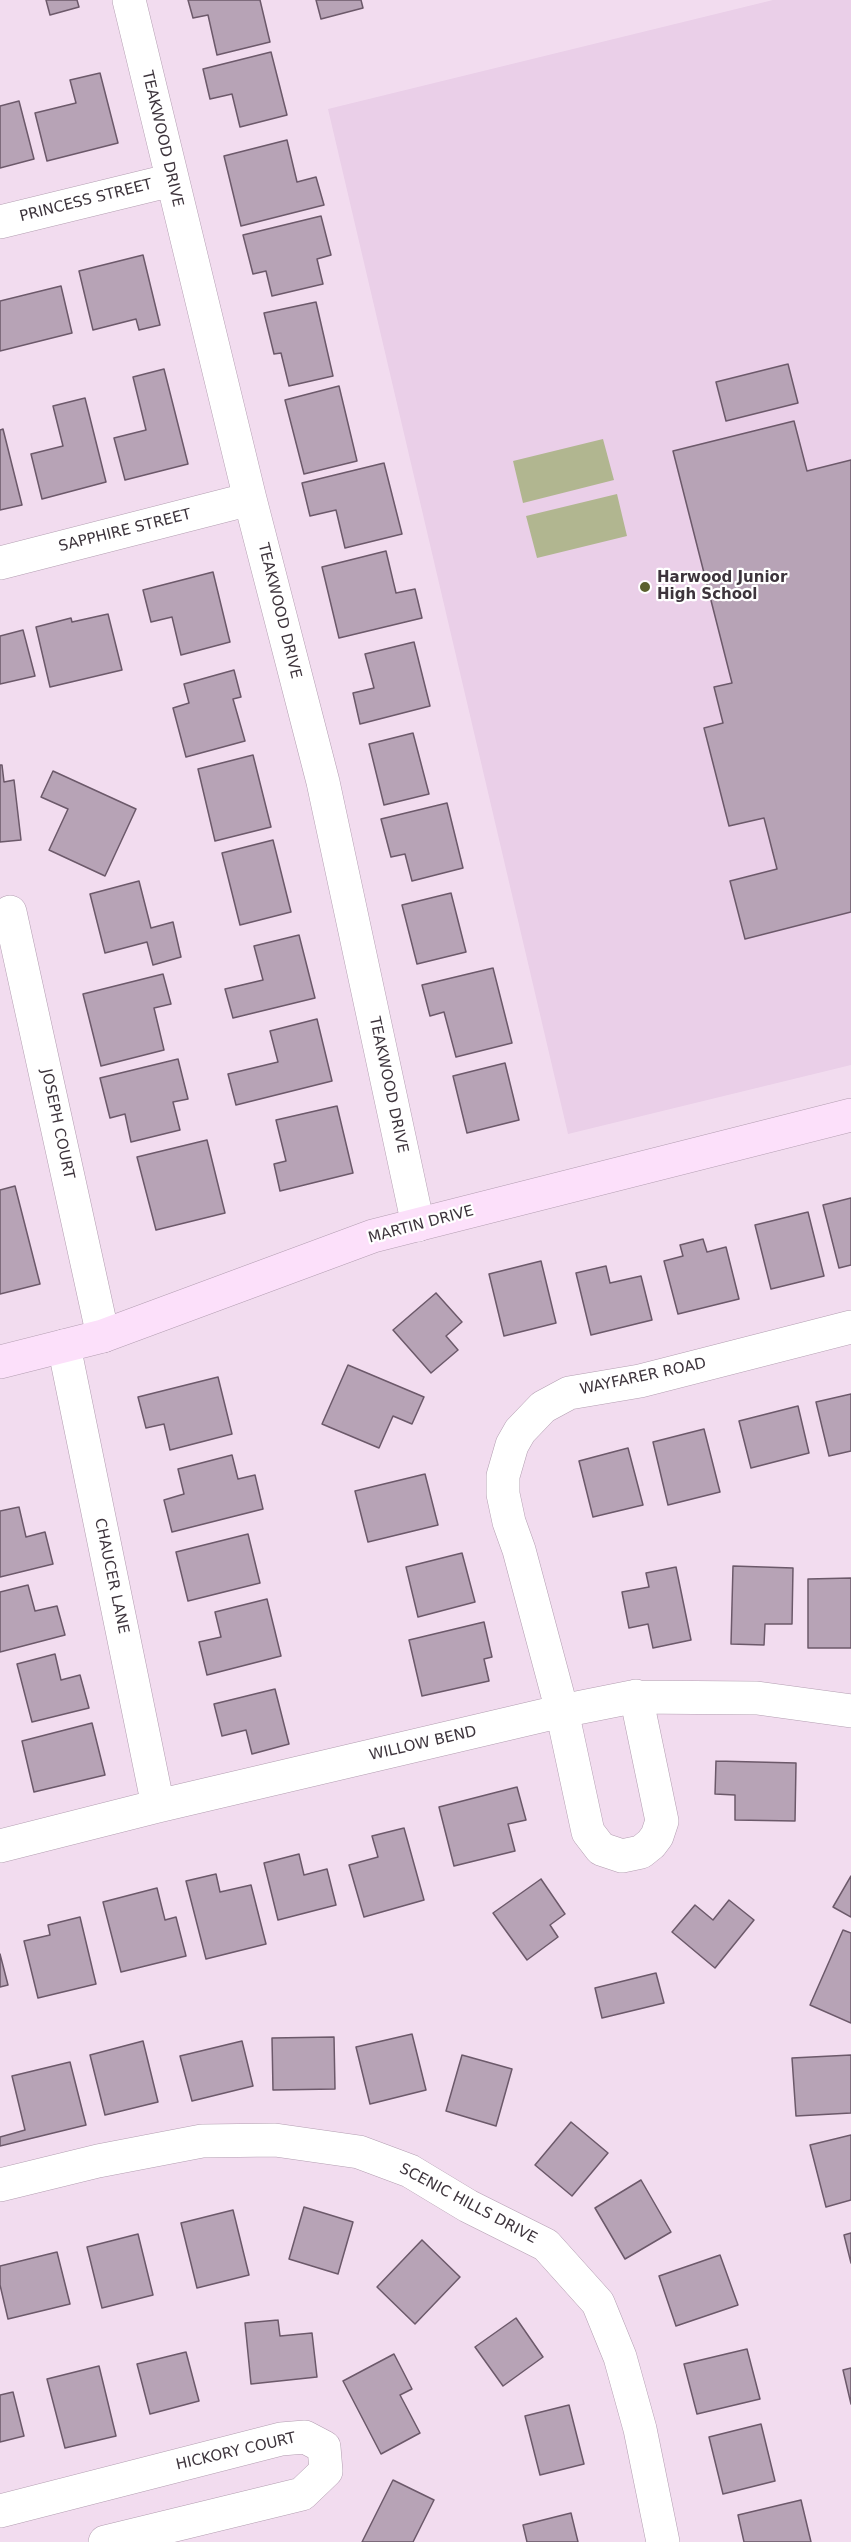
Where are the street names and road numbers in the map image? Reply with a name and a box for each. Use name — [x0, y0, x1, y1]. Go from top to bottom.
street label: TEAKWOOD DRIVE — [138, 69, 186, 209]
street label: PRINCESS STREET — [18, 176, 154, 226]
street label: SAPPHIRE STREET — [57, 506, 193, 556]
street label: TEAKWOOD DRIVE — [253, 541, 305, 681]
street label: TEAKWOOD DRIVE — [365, 1015, 411, 1155]
street label: JOSEPH COURT — [37, 1067, 77, 1181]
street label: MARTIN DRIVE — [366, 1202, 476, 1248]
street label: WAYFARER ROAD — [578, 1355, 708, 1399]
street label: CHAUCER LANE — [90, 1517, 132, 1635]
street label: WILLOW BEND — [368, 1723, 478, 1765]
street label: SCENIC HILLS DRIVE — [396, 2160, 540, 2248]
street label: HICKORY COURT — [174, 2429, 298, 2475]

